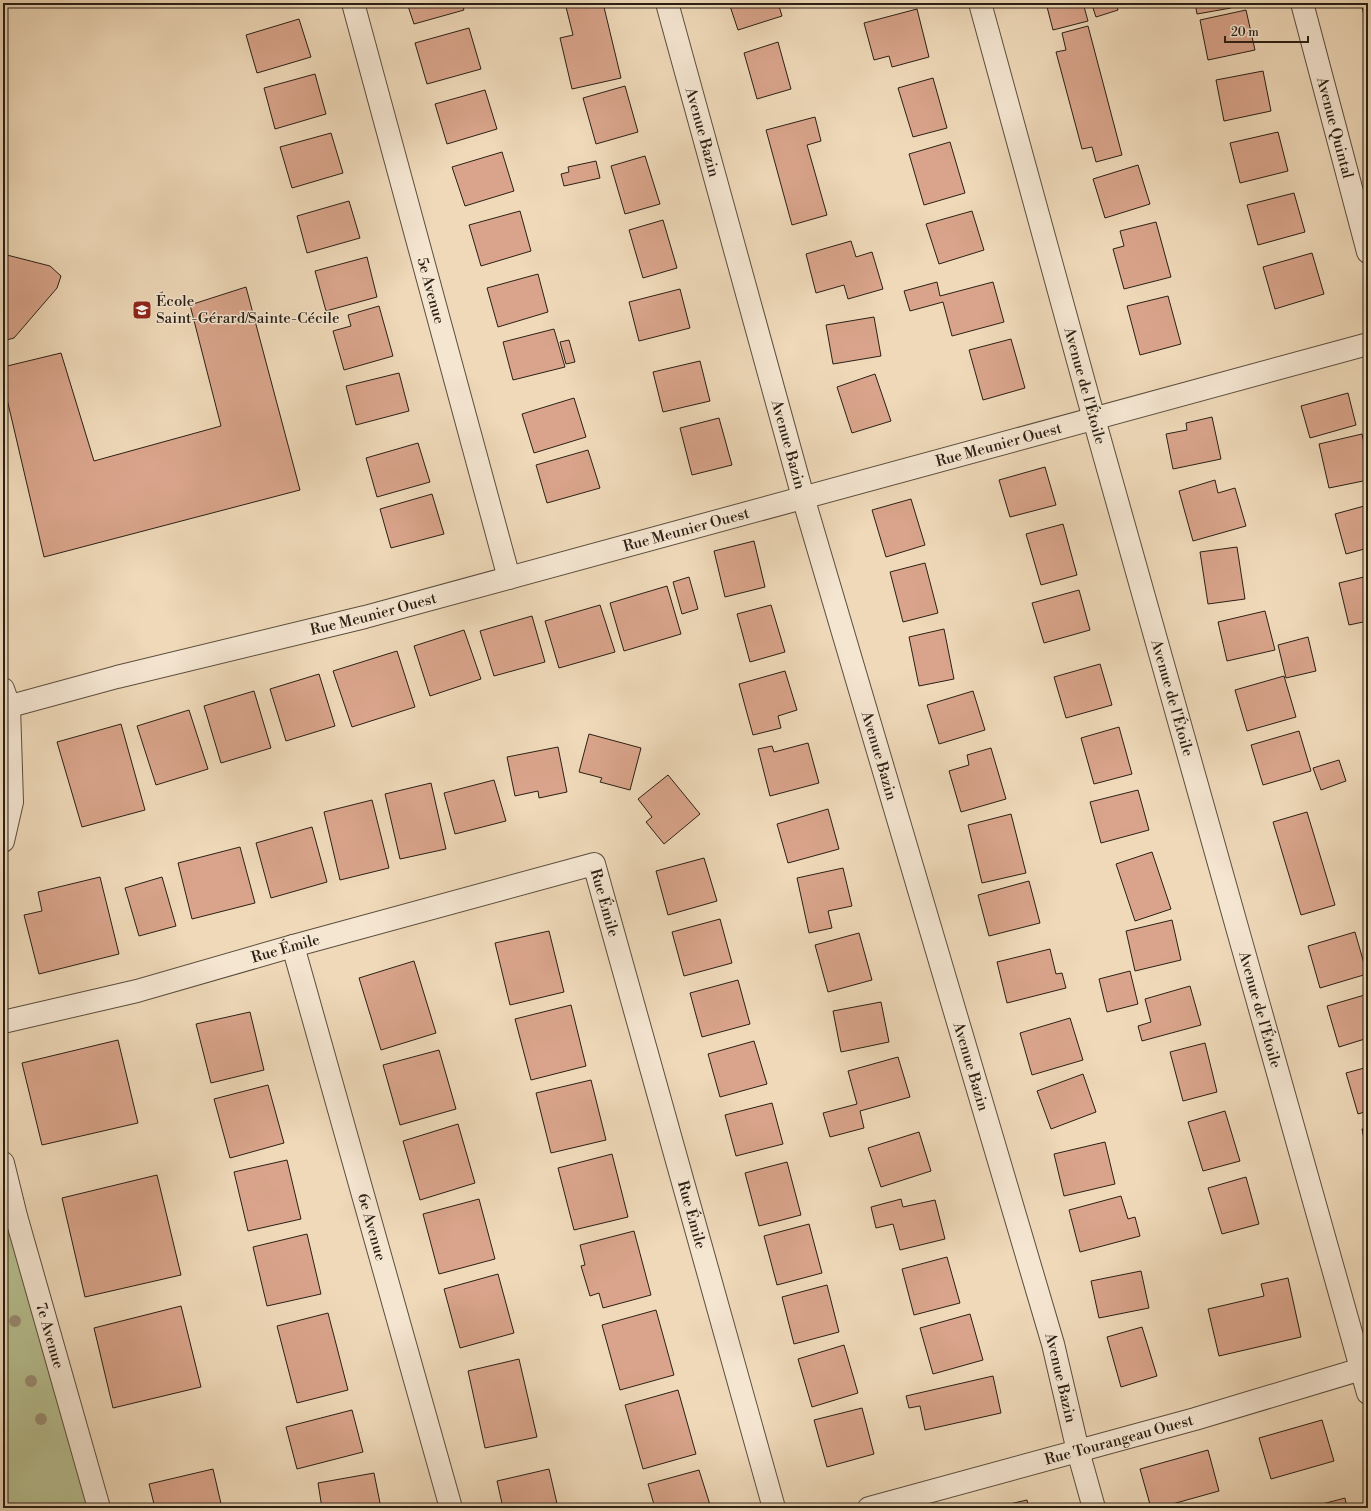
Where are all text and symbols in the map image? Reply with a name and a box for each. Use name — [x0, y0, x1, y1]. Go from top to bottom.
scale bar — [1225, 18, 1308, 44]
text: 20 m — [1231, 25, 1259, 40]
street label: Avenue Quintal — [1312, 74, 1357, 181]
street label: Avenue Bazin — [680, 85, 723, 179]
street label: 5e Avenue — [412, 255, 449, 326]
place label: École Saint-Gérard/Sainte-Cécile — [156, 291, 340, 328]
school or university icon: École Saint-Gérard/Sainte-Cécile — [131, 299, 153, 321]
street label: Avenue de l'Étoile — [1059, 324, 1110, 447]
street label: Avenue Bazin — [766, 397, 809, 492]
street label: Rue Meunier Ouest — [934, 419, 1065, 471]
street label: Rue Meunier Ouest — [621, 504, 752, 556]
street label: Rue Meunier Ouest — [308, 589, 439, 640]
street label: Avenue de l'Étoile — [1146, 636, 1197, 759]
street label: Avenue Bazin — [856, 708, 901, 803]
street label: Rue Émile — [586, 866, 623, 939]
street label: Rue Émile — [249, 930, 322, 968]
street label: Avenue de l'Étoile — [1234, 948, 1285, 1070]
street label: Avenue Bazin — [948, 1019, 993, 1113]
street label: Rue Émile — [673, 1179, 710, 1251]
street label: 6e Avenue — [353, 1191, 390, 1263]
street label: 7e Avenue — [31, 1301, 68, 1371]
street label: Avenue Bazin — [1040, 1330, 1080, 1425]
street label: Rue Tourangeau Ouest — [1043, 1411, 1196, 1470]

